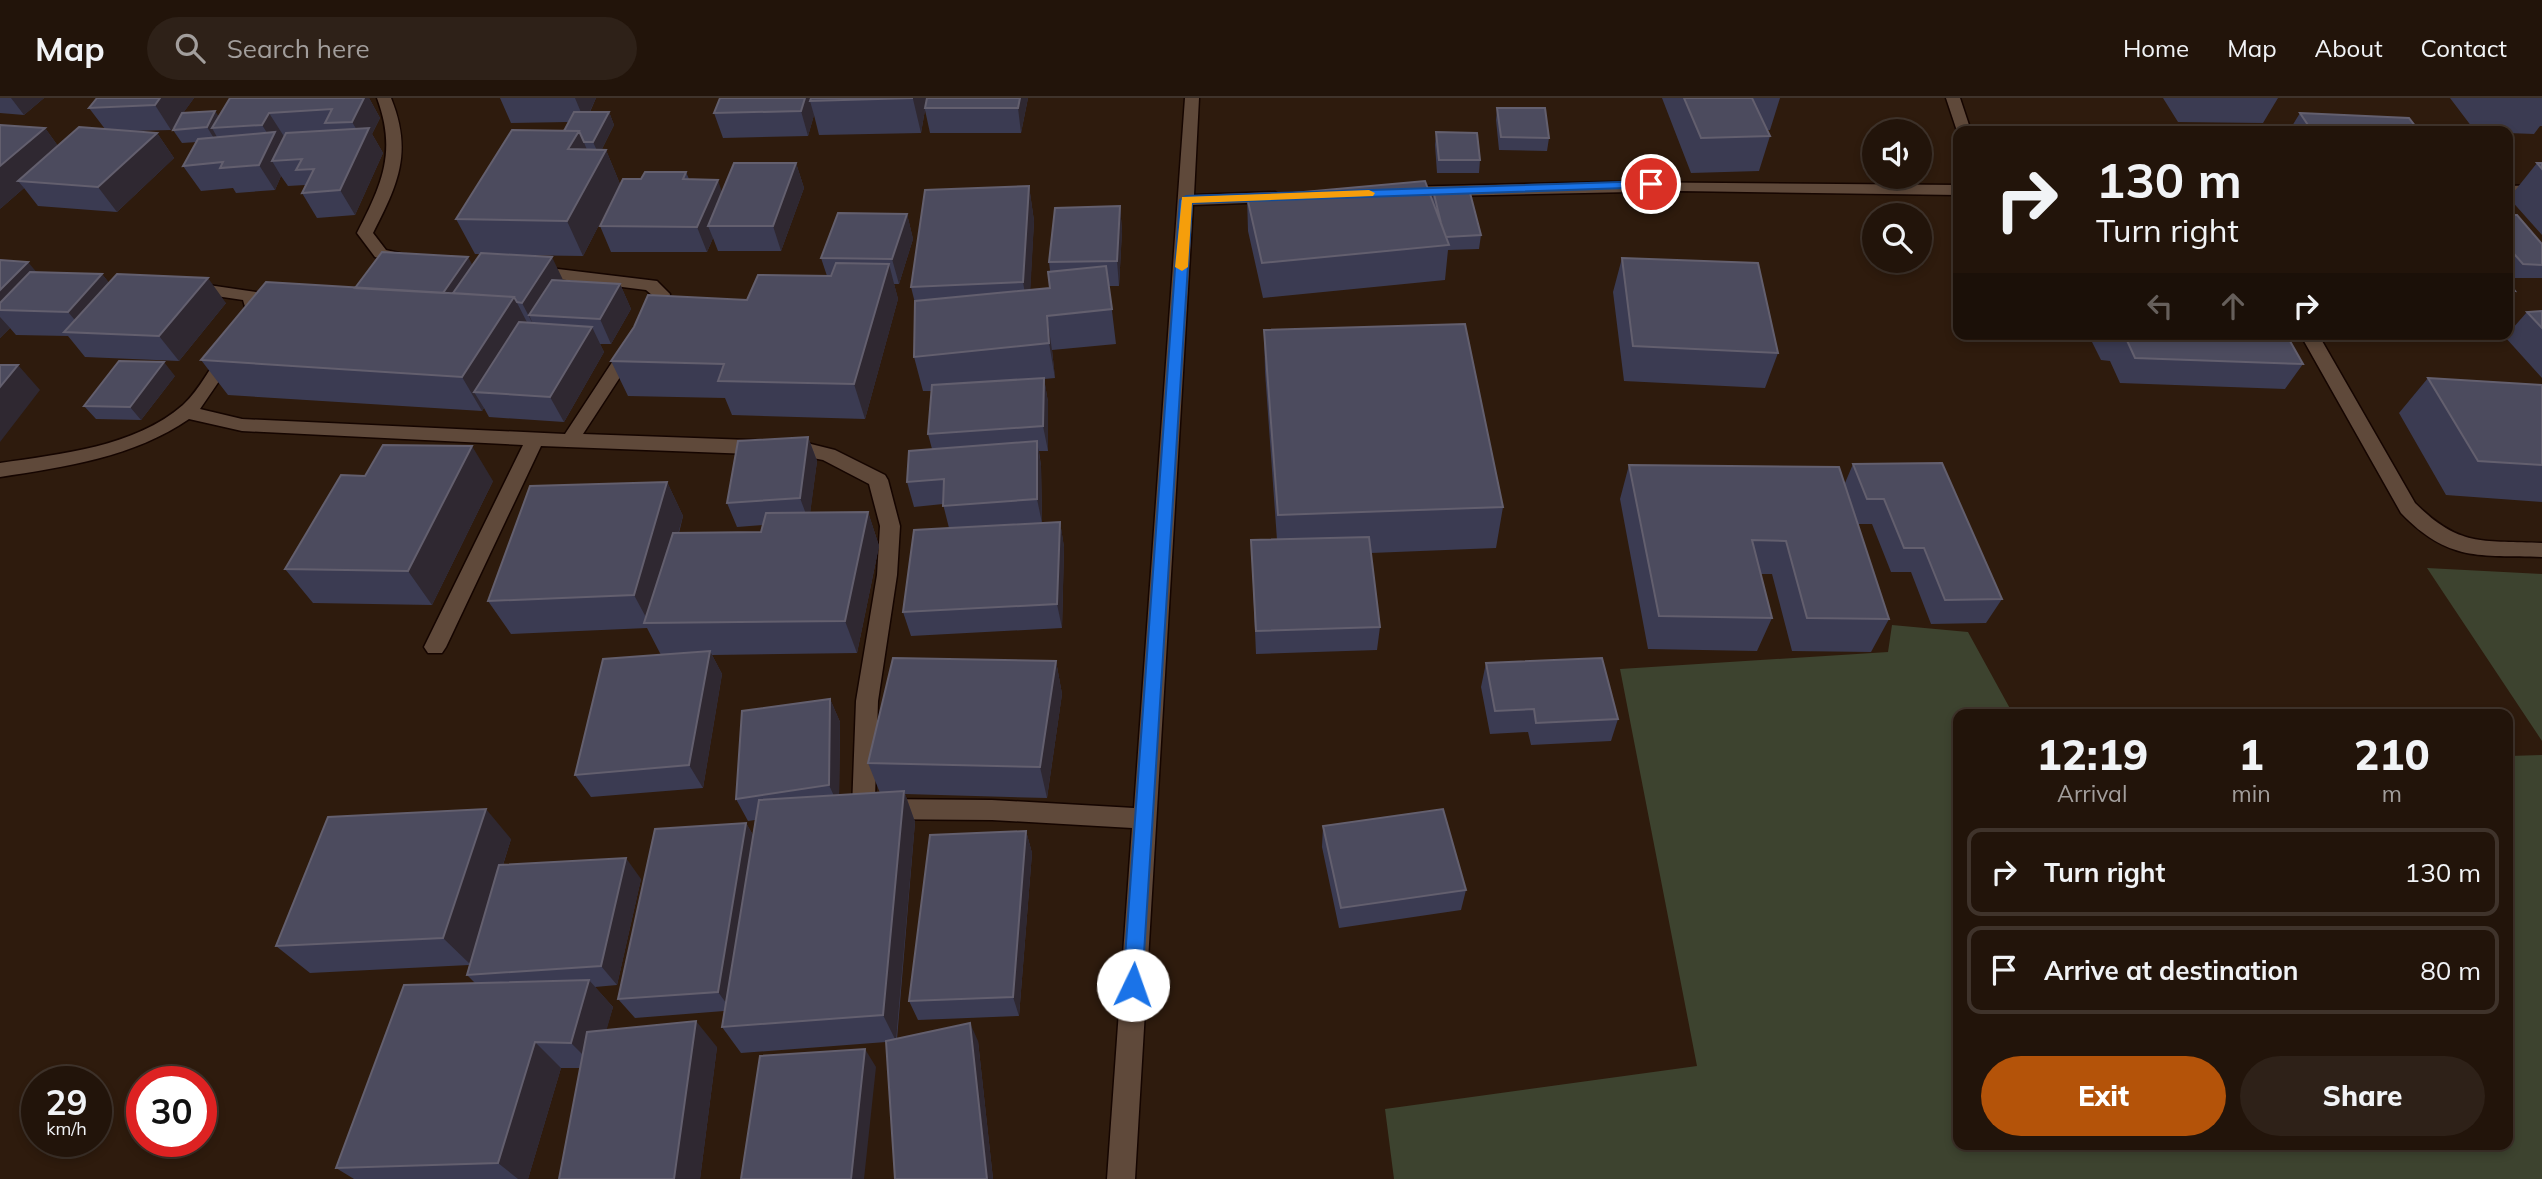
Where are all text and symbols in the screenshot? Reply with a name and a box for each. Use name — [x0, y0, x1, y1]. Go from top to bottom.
search box — [147, 17, 637, 80]
text: Map — [35, 28, 105, 69]
icon: search — [171, 29, 209, 67]
text: Search here — [227, 32, 370, 65]
text: Home — [2123, 33, 2189, 63]
text: Map — [2227, 33, 2277, 63]
text: About — [2315, 33, 2383, 63]
text: Contact — [2421, 33, 2507, 63]
map controls — [1862, 119, 1932, 273]
button: sound — [1862, 119, 1932, 189]
text: 130 m — [2096, 149, 2242, 210]
pin — [1621, 154, 1681, 214]
icon: right — [1981, 154, 2072, 245]
icon: arrive — [1632, 165, 1670, 203]
button: search — [1862, 203, 1932, 273]
text: Turn right — [2096, 210, 2239, 250]
icon: left — [2141, 287, 2179, 325]
icon: ahead — [2214, 287, 2252, 325]
icon: right — [2287, 287, 2325, 325]
text: 12:19 — [2036, 728, 2148, 781]
text: 1 — [2238, 728, 2264, 781]
text: 210 — [2354, 728, 2430, 781]
text: Arrival — [2057, 779, 2127, 808]
text: min — [2231, 779, 2271, 808]
text: m — [2382, 779, 2402, 808]
icon: right — [1985, 853, 2023, 891]
text: Turn right — [2044, 856, 2165, 889]
text: 130 m — [2405, 856, 2481, 889]
position arrow — [1096, 948, 1170, 1022]
icon: arrive — [1985, 951, 2023, 989]
text: Arrive at destination — [2044, 954, 2299, 987]
text: 80 m — [2420, 954, 2481, 987]
button: Exit — [1981, 1056, 2226, 1136]
button: Share — [2240, 1056, 2485, 1136]
speed limit sign: 30 — [126, 1066, 217, 1157]
text: 29 — [45, 1080, 88, 1124]
text: km/h — [46, 1117, 87, 1140]

